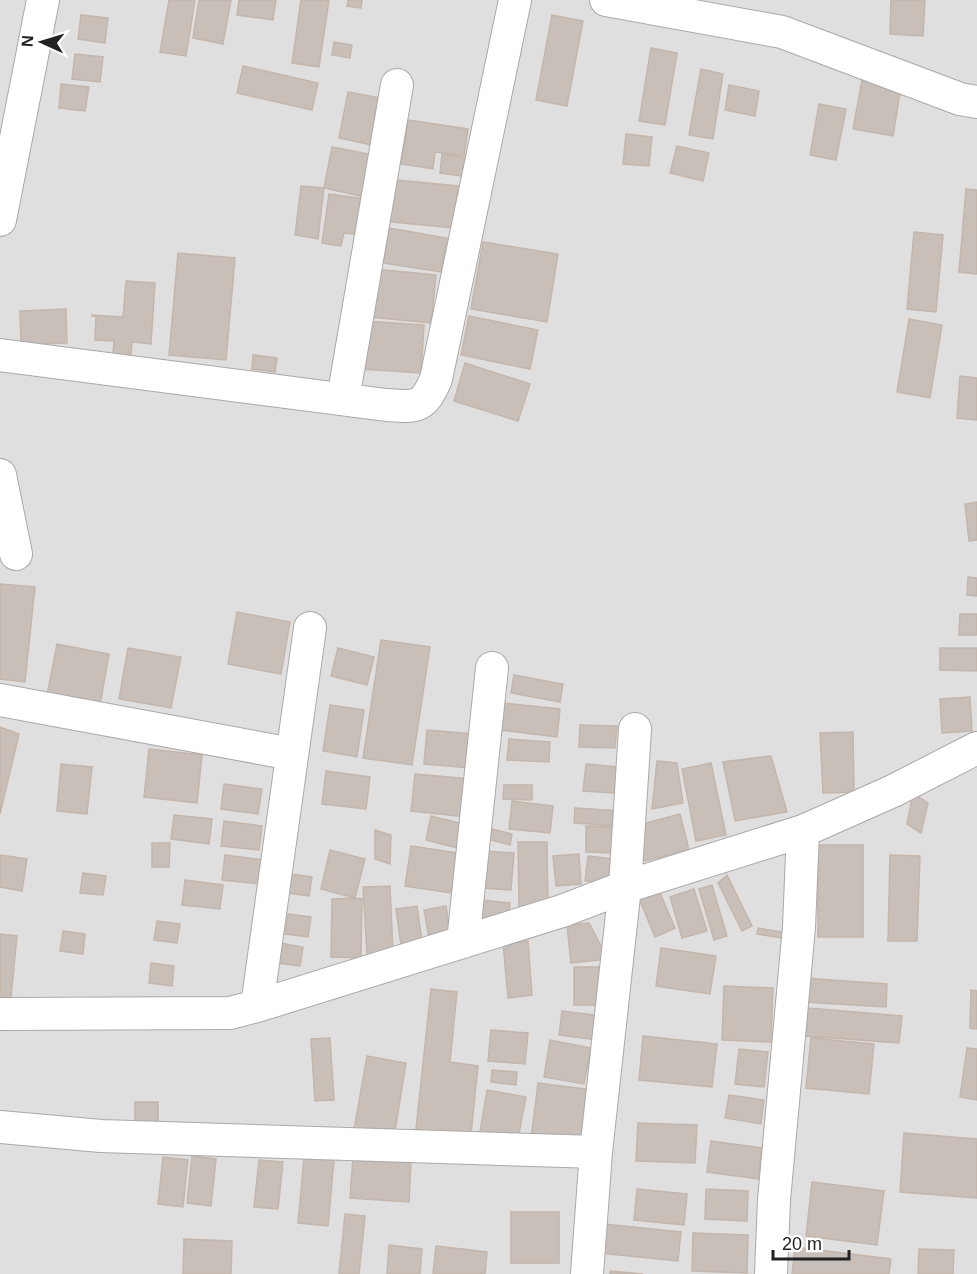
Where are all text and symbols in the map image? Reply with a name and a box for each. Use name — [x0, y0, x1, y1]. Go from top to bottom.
north arrow — [12, 12, 72, 72]
text: N — [19, 35, 36, 47]
scale bar — [773, 1223, 850, 1261]
text: 20 m — [782, 1234, 822, 1254]

